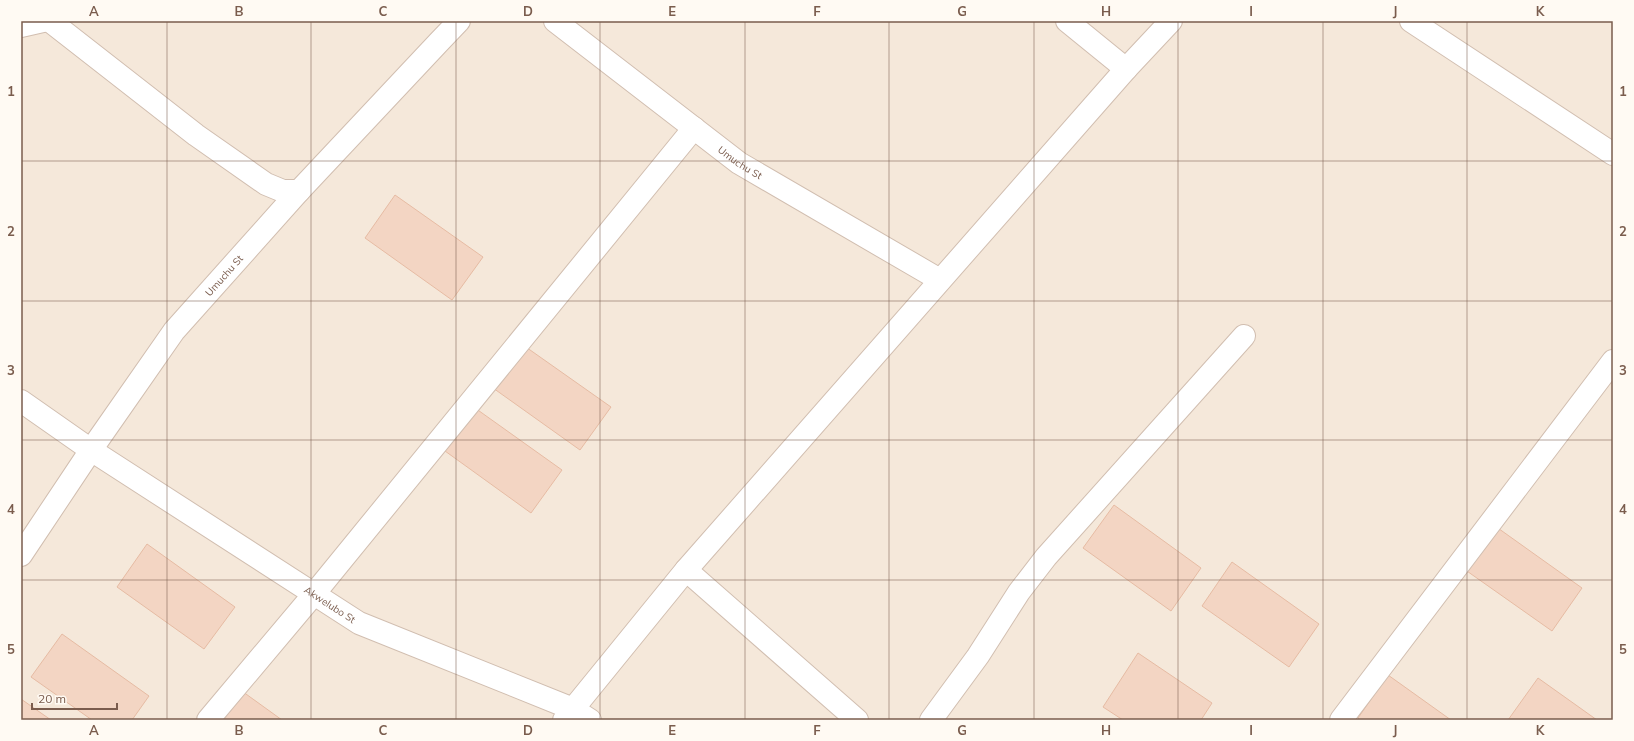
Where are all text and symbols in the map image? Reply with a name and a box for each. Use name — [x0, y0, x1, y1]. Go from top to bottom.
text: A — [89, 3, 99, 19]
text: B — [235, 3, 244, 19]
text: C — [379, 3, 388, 19]
text: D — [523, 3, 533, 19]
text: E — [668, 3, 676, 19]
text: F — [813, 3, 821, 19]
text: G — [957, 3, 967, 19]
text: H — [1101, 3, 1111, 19]
text: I — [1249, 3, 1253, 19]
text: J — [1393, 3, 1397, 19]
text: K — [1536, 3, 1546, 19]
text: 1 — [7, 83, 15, 99]
text: 1 — [1619, 83, 1627, 99]
street label: Umuchu St — [715, 143, 765, 182]
text: 2 — [7, 223, 15, 239]
text: 2 — [1619, 223, 1627, 239]
street label: Umuchu St — [202, 252, 246, 299]
text: 3 — [7, 362, 15, 378]
text: 3 — [1619, 362, 1627, 378]
text: 4 — [7, 501, 15, 517]
text: 4 — [1619, 501, 1627, 517]
street label: Akwelubo St — [302, 583, 358, 626]
text: 5 — [7, 641, 15, 657]
text: 5 — [1619, 641, 1627, 657]
scale bar — [32, 685, 117, 711]
text: 20 m — [38, 691, 66, 706]
text: A — [89, 722, 99, 738]
text: B — [235, 722, 244, 738]
text: C — [379, 722, 388, 738]
text: D — [523, 722, 533, 738]
text: E — [668, 722, 676, 738]
text: F — [813, 722, 821, 738]
text: G — [957, 722, 967, 738]
text: H — [1101, 722, 1111, 738]
text: I — [1249, 722, 1253, 738]
text: J — [1393, 722, 1397, 738]
text: K — [1536, 722, 1546, 738]

